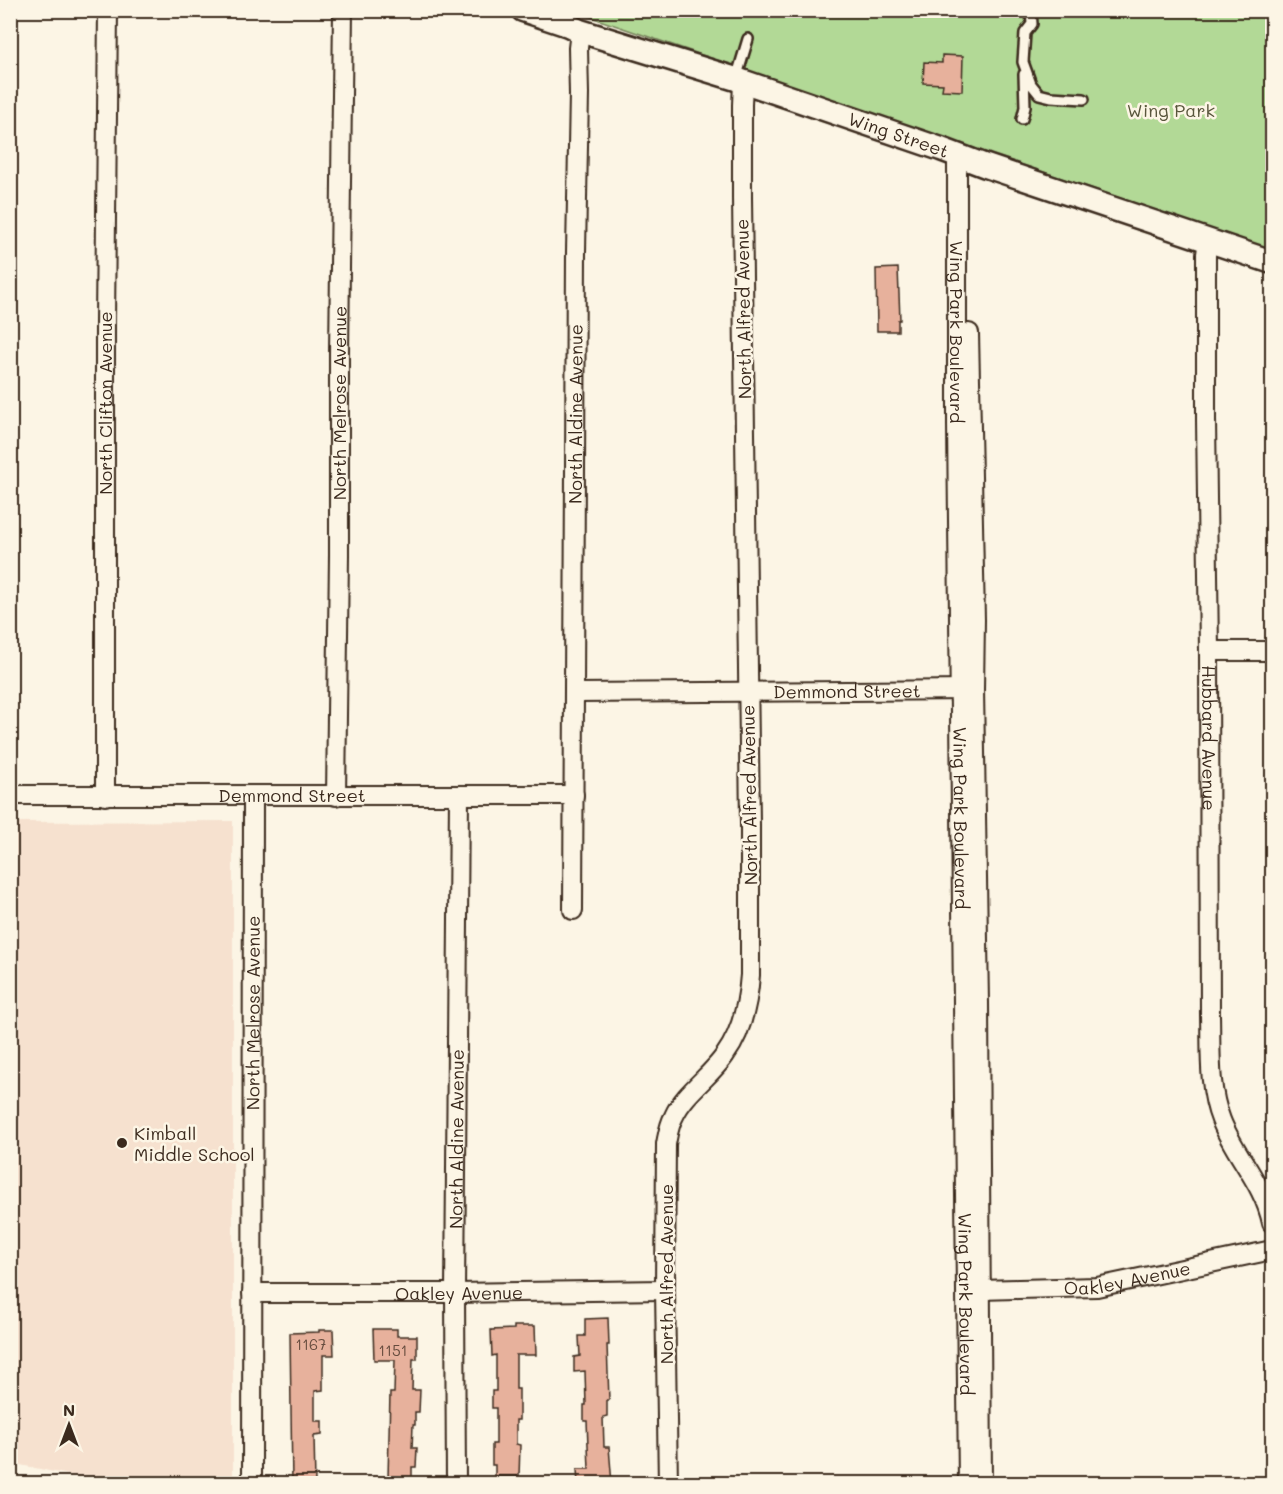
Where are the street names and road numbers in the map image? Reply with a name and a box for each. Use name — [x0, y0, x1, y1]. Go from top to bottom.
street label: Wing Street — [845, 106, 952, 163]
street label: North Alfred Avenue — [729, 219, 757, 399]
street label: Wing Park Boulevard — [945, 241, 969, 423]
street label: North Melrose Avenue — [327, 306, 352, 500]
street label: North Clifton Avenue — [93, 311, 117, 495]
street label: North Aldine Avenue — [563, 324, 588, 504]
street label: Hubbard Avenue — [1197, 665, 1221, 811]
street label: Demmond Street — [773, 678, 921, 704]
street label: North Alfred Avenue — [735, 705, 763, 885]
street label: Wing Park Boulevard — [948, 726, 974, 909]
street label: Demmond Street — [218, 783, 366, 807]
street label: North Melrose Avenue — [241, 916, 265, 1110]
street label: North Aldine Avenue — [444, 1049, 469, 1229]
street label: North Alfred Avenue — [654, 1184, 678, 1364]
street label: Wing Park Boulevard — [953, 1212, 979, 1395]
street label: Oakley Avenue — [1064, 1256, 1193, 1300]
street label: Oakley Avenue — [395, 1280, 523, 1305]

